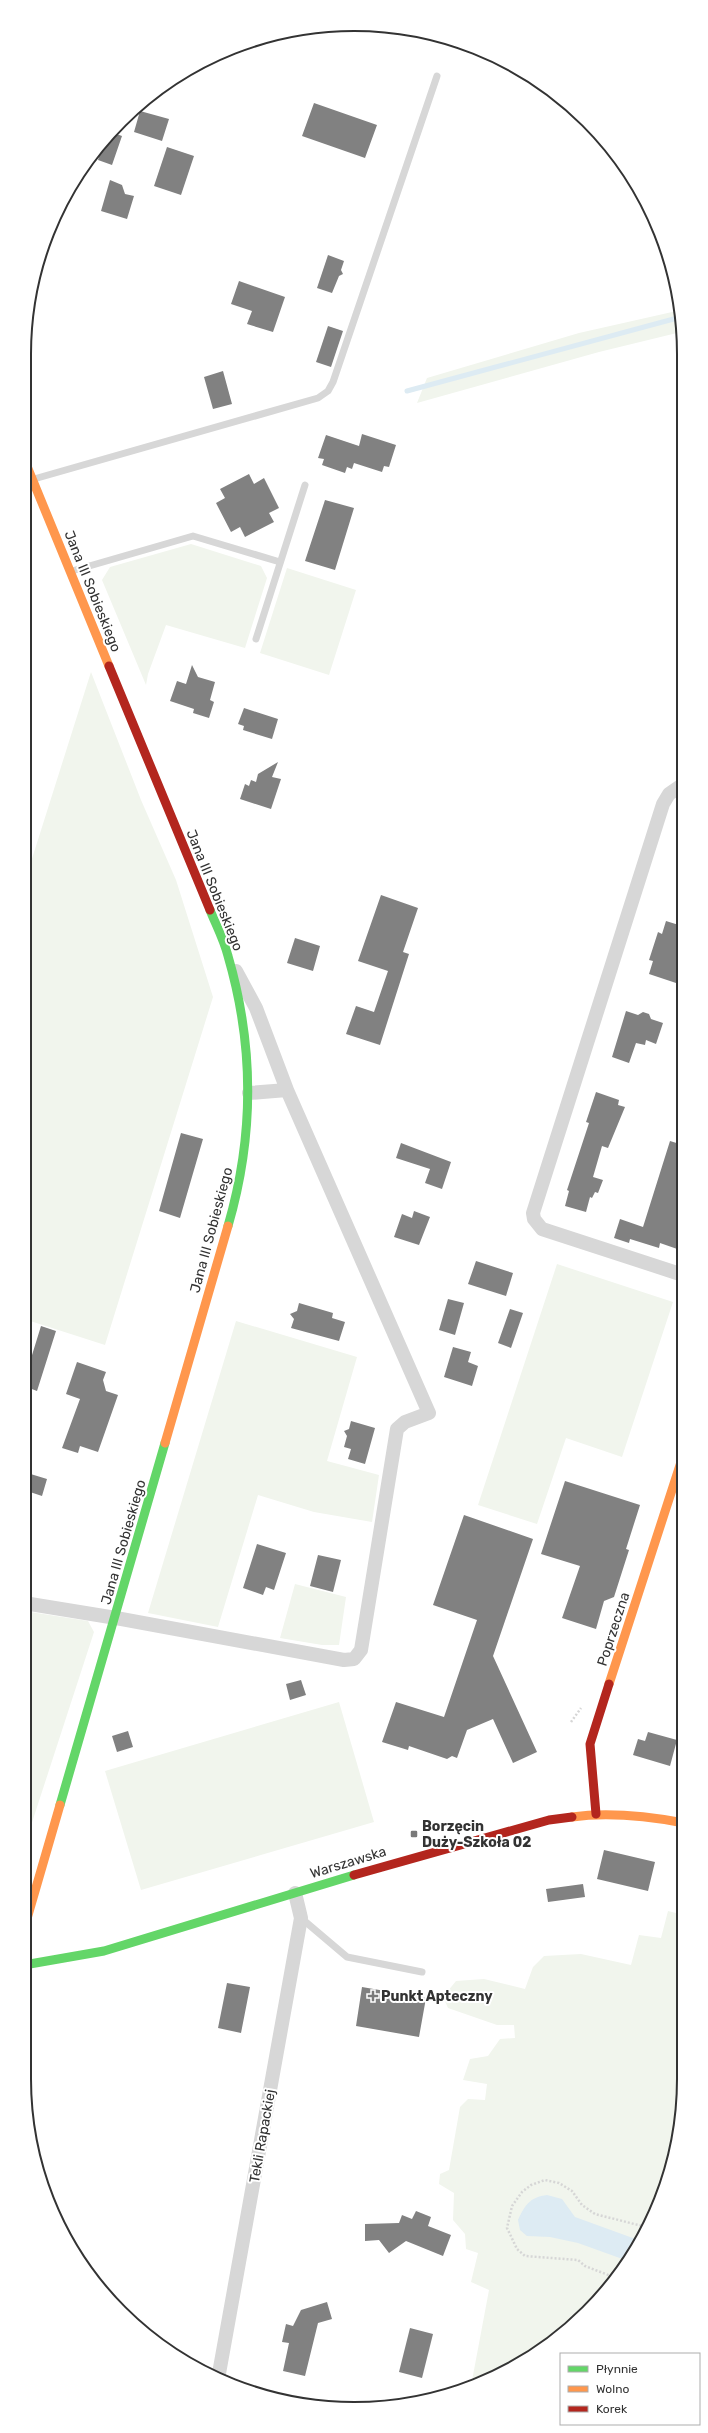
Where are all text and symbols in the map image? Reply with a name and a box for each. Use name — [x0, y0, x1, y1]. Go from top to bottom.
street label: Jana III Sobieskiego — [60, 528, 125, 654]
street label: Jana III Sobieskiego — [182, 827, 247, 953]
street label: Jana III Sobieskiego — [187, 1165, 236, 1295]
street label: Jana III Sobieskiego — [97, 1478, 149, 1607]
street label: Poprzeczna — [594, 1590, 633, 1668]
place label: Borzęcin Duży-Szkoła 02 — [422, 1818, 531, 1851]
marker: Borzęcin Duży-Szkoła 02 — [409, 1829, 419, 1839]
street label: Warszawska — [308, 1843, 388, 1882]
place label: Punkt Apteczny — [381, 1988, 493, 2005]
marker: Punkt Apteczny — [368, 1991, 378, 2001]
street label: Tekli Rapackiej — [246, 2088, 279, 2184]
legend — [560, 2353, 700, 2425]
text: Płynnie — [596, 2362, 638, 2376]
text: Wolno — [596, 2382, 629, 2396]
text: Korek — [596, 2402, 628, 2416]

